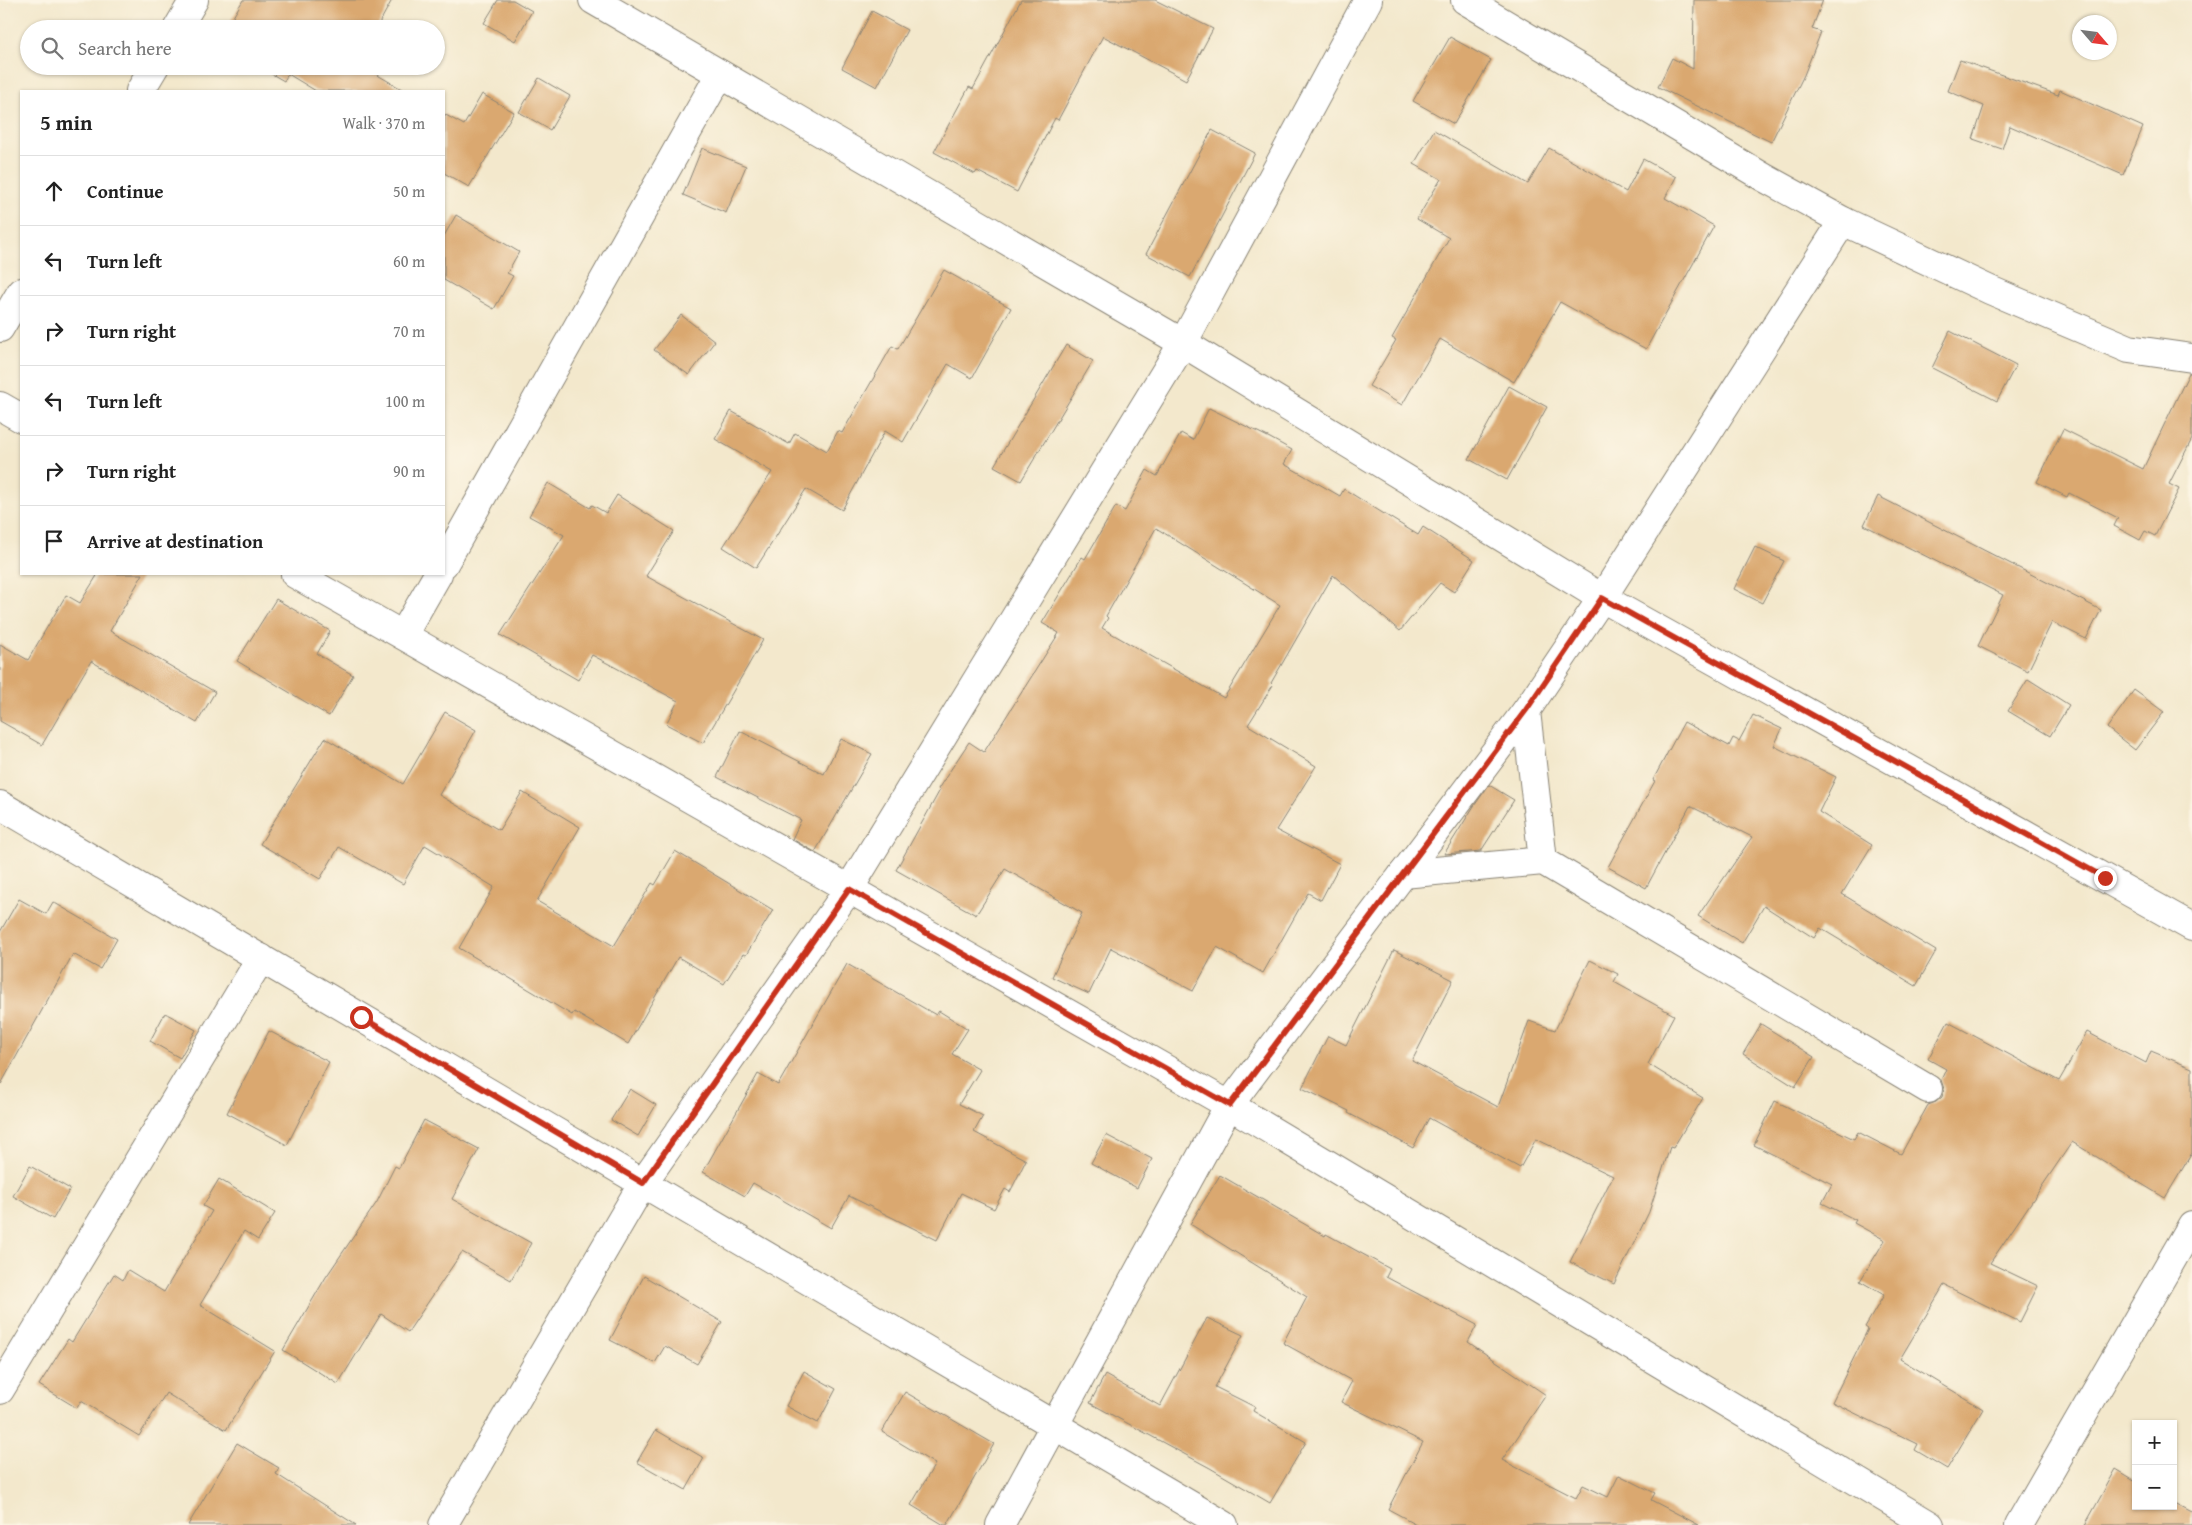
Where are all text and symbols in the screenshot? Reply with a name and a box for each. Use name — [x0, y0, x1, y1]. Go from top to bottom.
north arrow — [2072, 15, 2117, 60]
search box — [20, 20, 445, 75]
icon: search — [38, 34, 66, 62]
text: Search here — [78, 34, 172, 62]
text: 5 min — [40, 107, 92, 138]
text: Walk · 370 m — [342, 111, 425, 135]
icon: ahead — [40, 177, 68, 205]
text: Continue — [87, 177, 164, 205]
text: 50 m — [393, 179, 425, 203]
icon: left — [40, 247, 68, 275]
text: Turn left — [87, 247, 162, 275]
text: 60 m — [393, 249, 425, 273]
icon: right — [40, 317, 68, 345]
text: Turn right — [87, 317, 176, 345]
text: 70 m — [393, 319, 425, 343]
icon: left — [40, 387, 68, 415]
text: Turn left — [87, 387, 162, 415]
text: 100 m — [385, 389, 425, 413]
icon: right — [40, 457, 68, 485]
text: Turn right — [87, 457, 176, 485]
text: 90 m — [393, 459, 425, 483]
icon: arrive — [40, 527, 68, 555]
text: Arrive at destination — [87, 527, 263, 555]
route end — [2094, 867, 2117, 890]
route start — [350, 1006, 373, 1029]
map controls — [2132, 1420, 2177, 1510]
button: + — [2132, 1420, 2177, 1465]
button: − — [2132, 1465, 2177, 1510]

